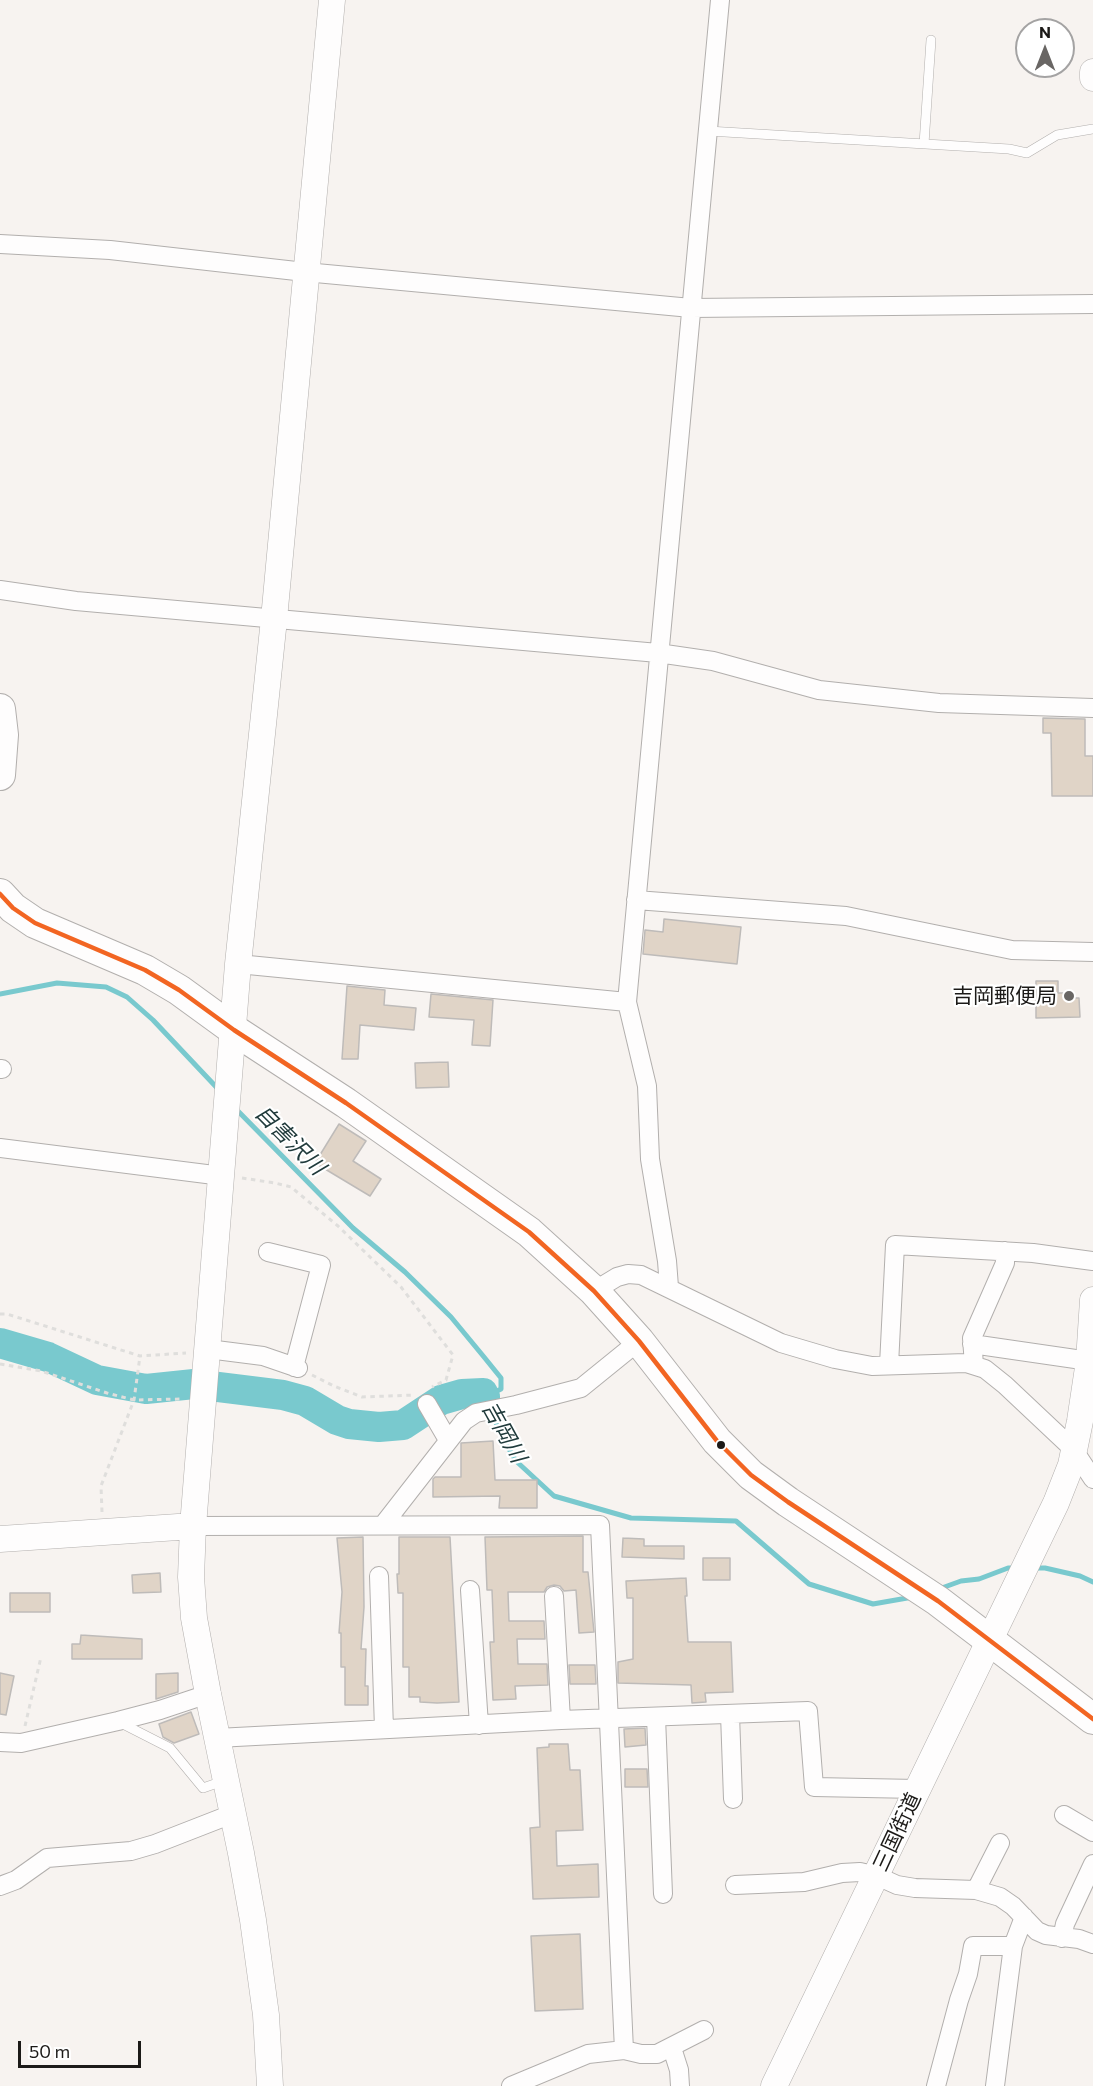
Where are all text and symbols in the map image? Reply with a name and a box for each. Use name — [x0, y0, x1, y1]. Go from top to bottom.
north arrow — [1015, 18, 1075, 78]
text: N — [1039, 22, 1051, 41]
place label: 吉岡郵便局 — [952, 983, 1057, 1009]
marker: 吉岡郵便局 — [1062, 989, 1076, 1003]
water label: 自害沢川 — [250, 1100, 330, 1180]
water label: 吉岡川 — [476, 1397, 532, 1467]
unlabelled marker — [715, 1439, 727, 1451]
street label: 三国街道 — [868, 1789, 926, 1875]
scale bar — [21, 2029, 144, 2067]
text: 50 m — [29, 2040, 70, 2062]

